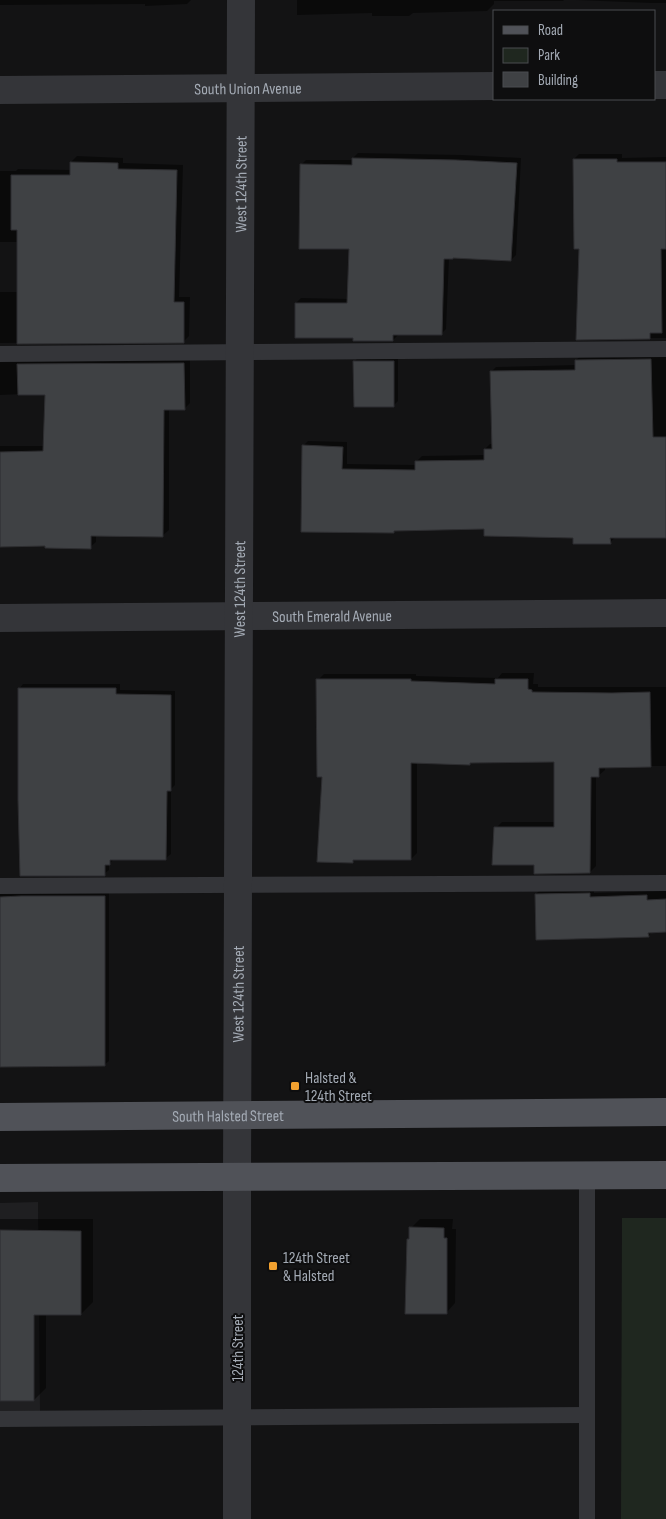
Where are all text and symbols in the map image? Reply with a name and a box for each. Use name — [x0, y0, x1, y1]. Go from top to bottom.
legend — [493, 10, 656, 100]
text: Road — [538, 21, 563, 40]
text: Park — [538, 46, 560, 65]
text: Building — [538, 71, 578, 90]
street label: South Union Avenue — [194, 80, 302, 99]
street label: West 124th Street — [232, 135, 252, 232]
street label: West 124th Street — [231, 540, 250, 637]
street label: South Emerald Avenue — [272, 607, 392, 627]
street label: West 124th Street — [229, 945, 249, 1042]
place label: Halsted & 124th Street — [305, 1069, 372, 1106]
marker: Halsted & 124th Street — [289, 1080, 301, 1092]
street label: South Halsted Street — [172, 1107, 284, 1127]
place label: 124th Street & Halsted — [283, 1249, 350, 1286]
marker: 124th Street & Halsted — [267, 1260, 279, 1272]
street label: 124th Street — [229, 1314, 248, 1382]

